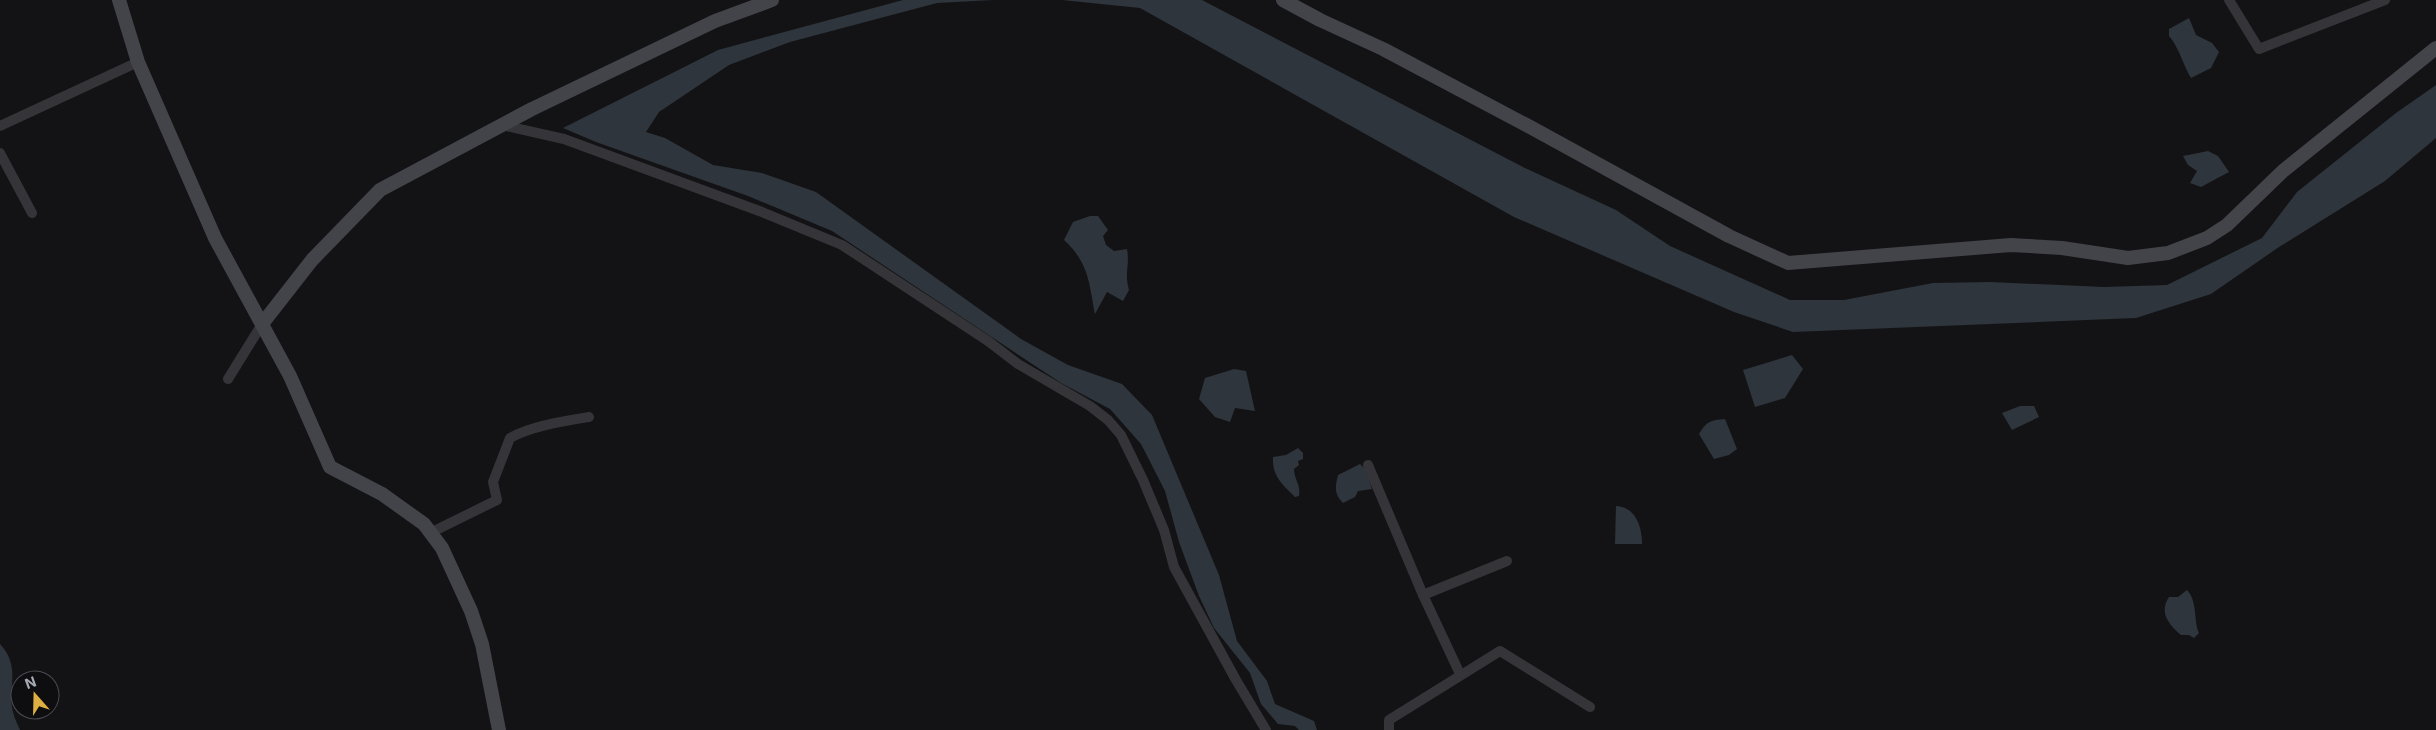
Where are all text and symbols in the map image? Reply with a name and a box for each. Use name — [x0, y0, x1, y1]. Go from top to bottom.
north arrow — [10, 670, 60, 720]
text: N — [22, 673, 38, 692]

